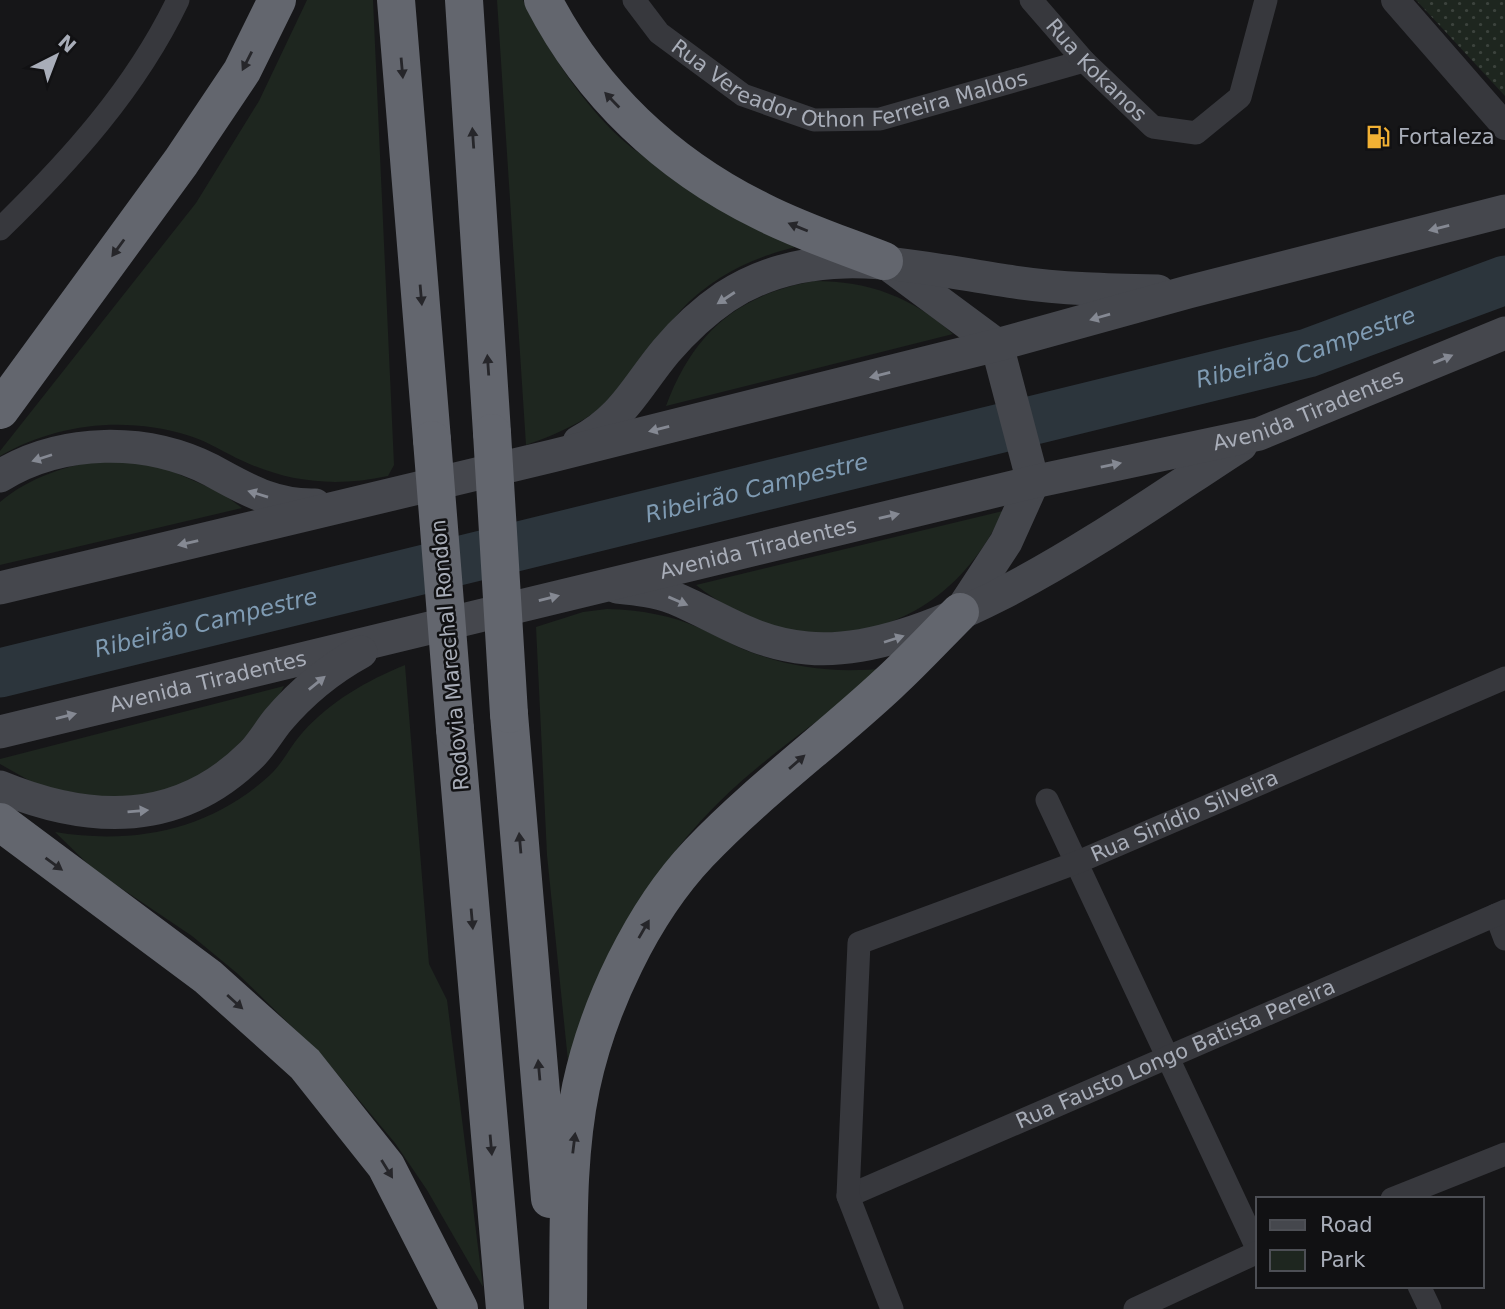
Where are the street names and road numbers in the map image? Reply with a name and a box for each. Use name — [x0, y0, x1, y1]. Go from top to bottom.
street label: Rua Kokanos — [1041, 14, 1152, 126]
street label: Rua Vereador Othon Ferreira Maldos — [667, 34, 1030, 132]
street label: Avenida Tiradentes — [1211, 364, 1407, 455]
street label: Avenida Tiradentes — [657, 513, 859, 584]
street label: Rodovia Marechal Rondon — [426, 518, 474, 792]
street label: Avenida Tiradentes — [107, 646, 309, 717]
street label: Rua Sinídio Silveira — [1087, 765, 1282, 867]
street label: Rua Fausto Longo Batista Pereira — [1012, 974, 1339, 1134]

